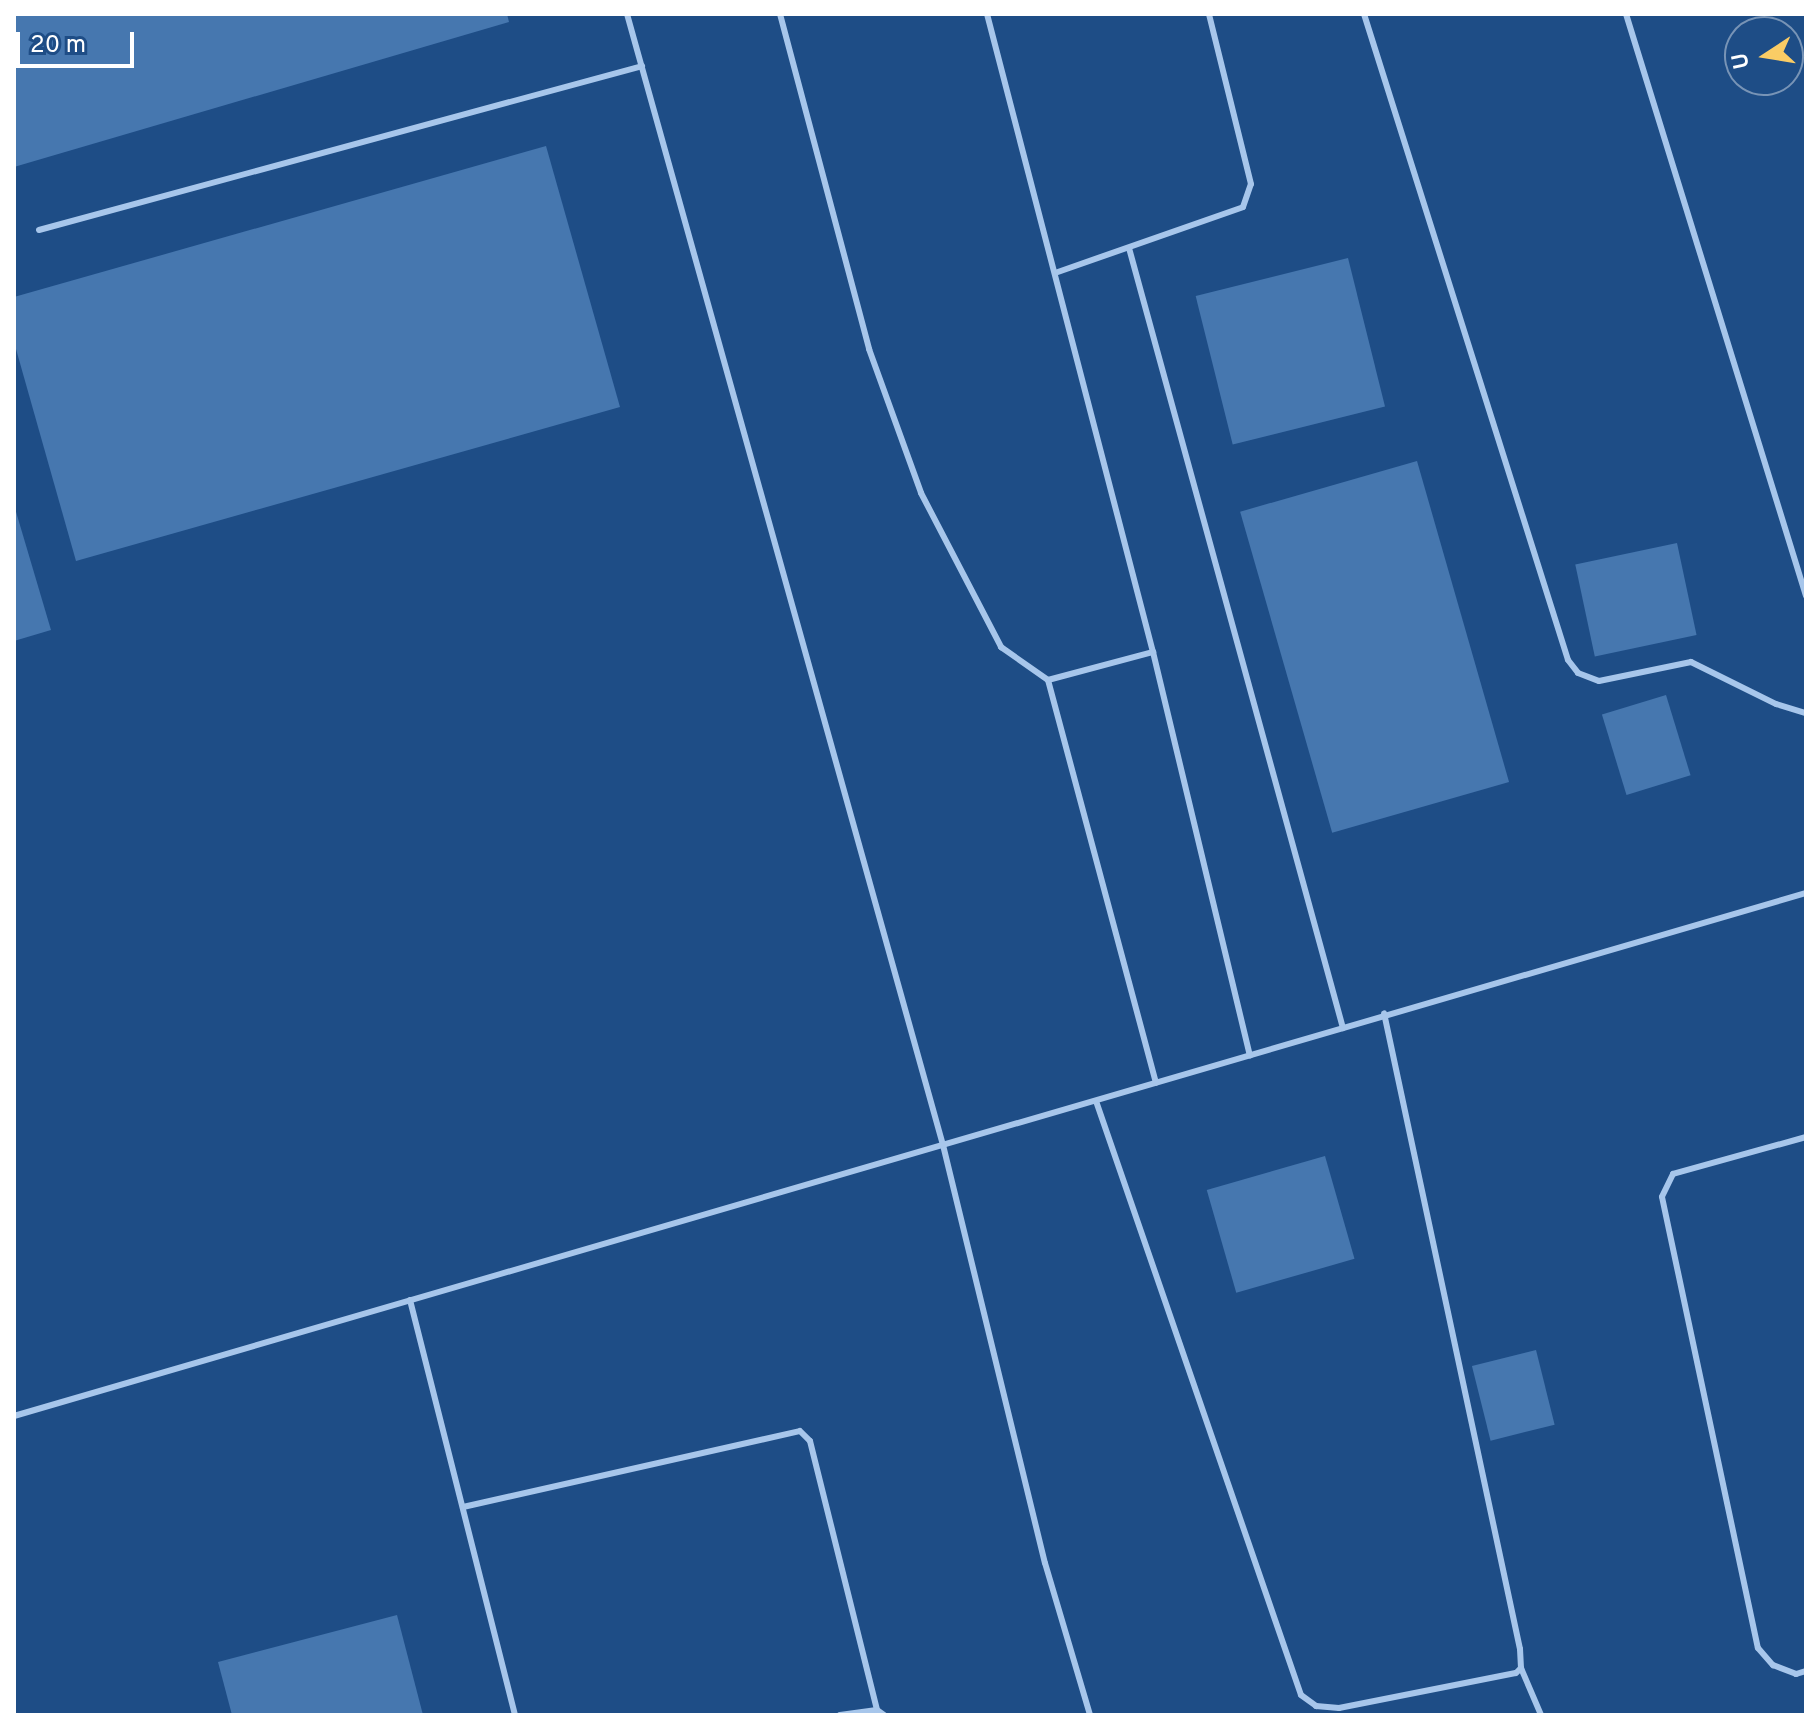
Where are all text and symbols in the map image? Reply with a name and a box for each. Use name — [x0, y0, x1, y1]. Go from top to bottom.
scale bar — [20, 16, 138, 66]
north arrow — [1724, 16, 1804, 96]
text: 20 m — [30, 31, 86, 61]
text: U — [1727, 50, 1757, 71]

